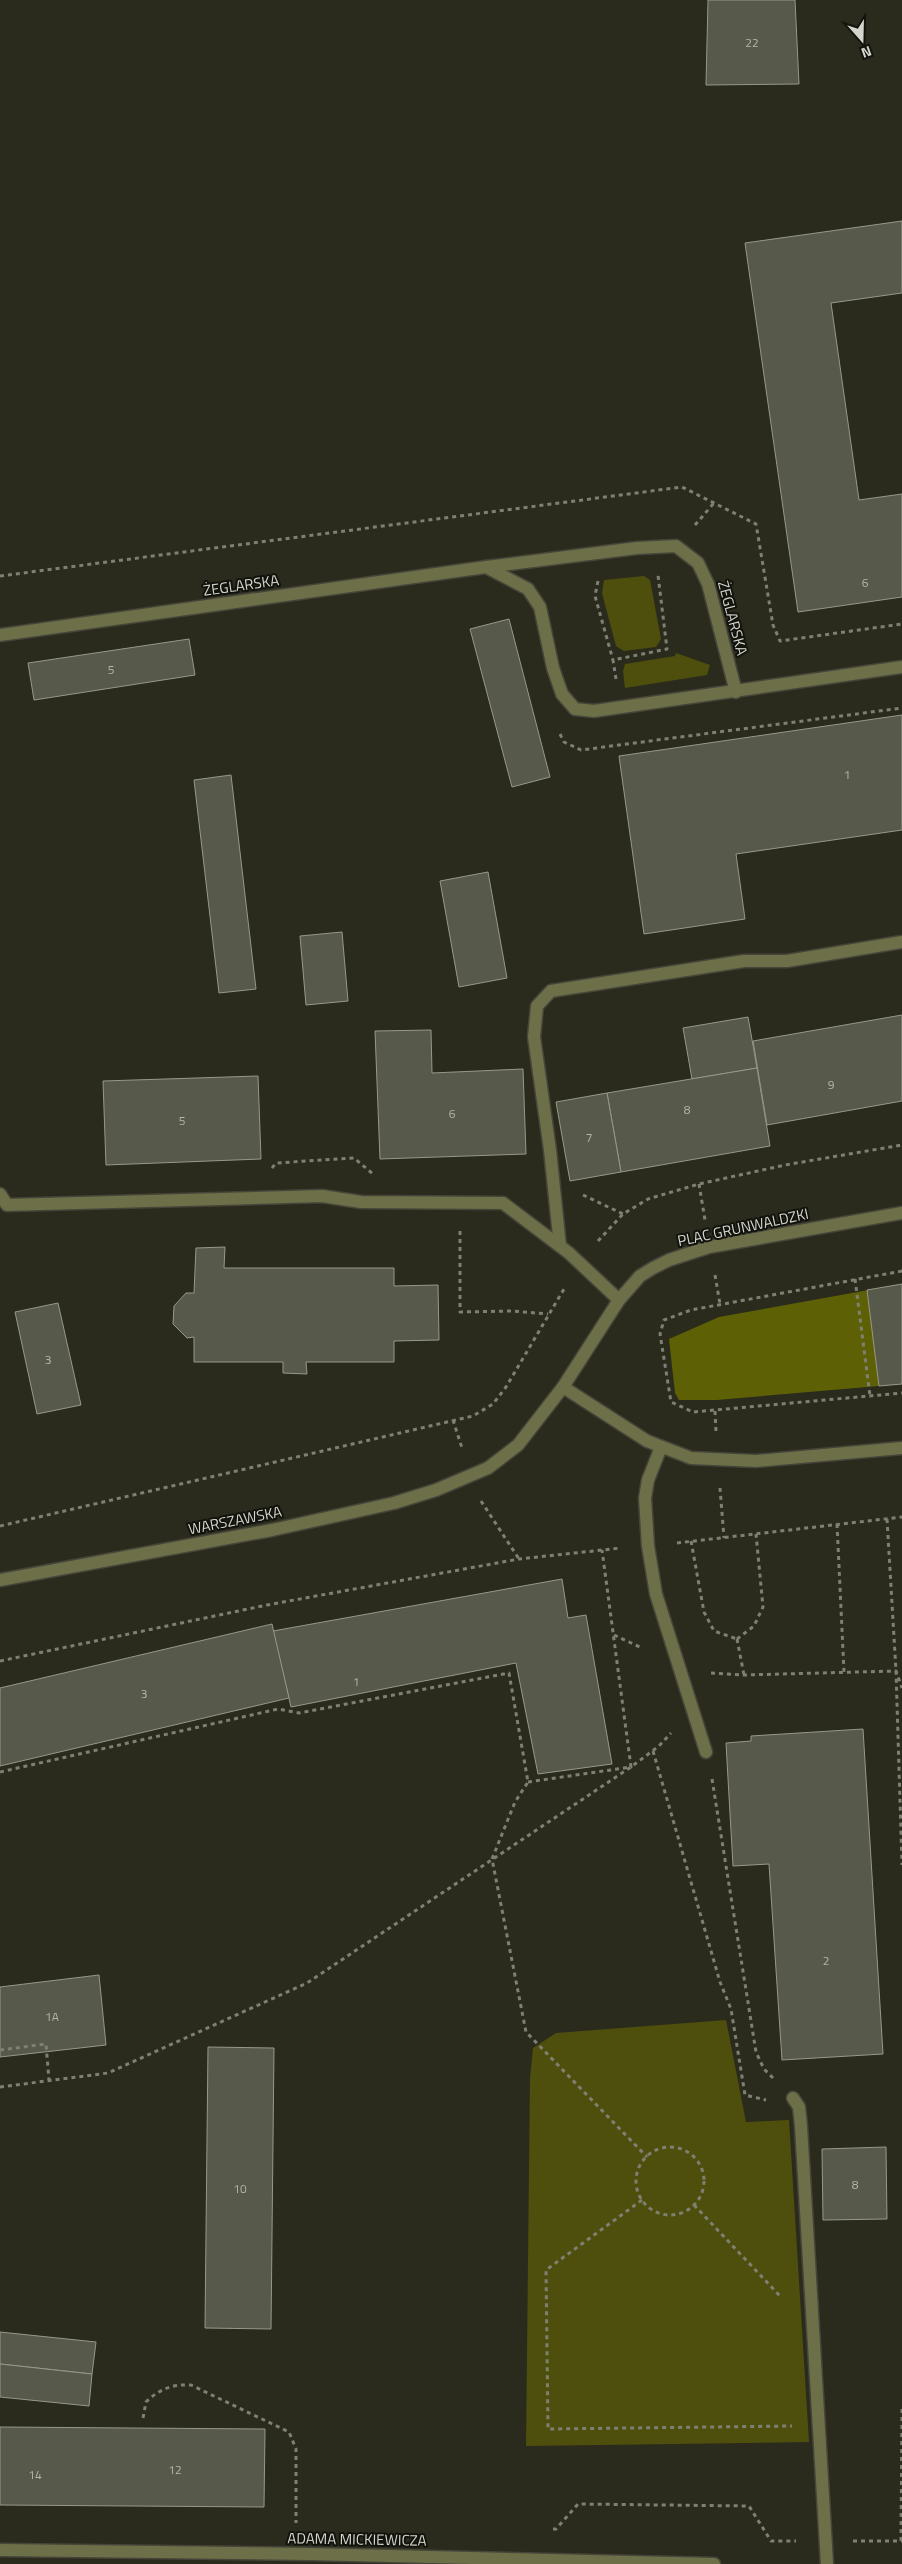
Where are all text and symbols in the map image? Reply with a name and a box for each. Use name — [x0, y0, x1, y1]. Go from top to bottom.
north arrow — [837, 15, 887, 65]
house number: 22 — [745, 33, 759, 52]
text: N — [858, 41, 875, 64]
street label: ŻEGLARSKA — [202, 568, 280, 602]
house number: 6 — [862, 573, 869, 592]
street label: ŻEGLARSKA — [712, 578, 754, 658]
house number: 5 — [108, 660, 115, 679]
house number: 1 — [844, 765, 850, 784]
house number: 9 — [828, 1075, 835, 1094]
house number: 8 — [684, 1100, 691, 1119]
house number: 6 — [449, 1104, 456, 1123]
house number: 5 — [179, 1111, 186, 1130]
house number: 7 — [586, 1128, 592, 1147]
street label: PLAC GRUNWALDZKI — [675, 1202, 811, 1252]
house number: 3 — [45, 1350, 51, 1369]
street label: WARSZAWSKA — [186, 1500, 284, 1540]
house number: 1 — [353, 1672, 359, 1691]
house number: 3 — [141, 1684, 147, 1703]
house number: 2 — [823, 1951, 829, 1970]
house number: 1A — [45, 2007, 59, 2026]
house number: 8 — [852, 2175, 859, 2194]
house number: 10 — [233, 2179, 247, 2198]
house number: 12 — [168, 2460, 182, 2479]
house number: 14 — [28, 2465, 42, 2484]
street label: ADAMA MICKIEWICZA — [287, 2526, 427, 2552]

